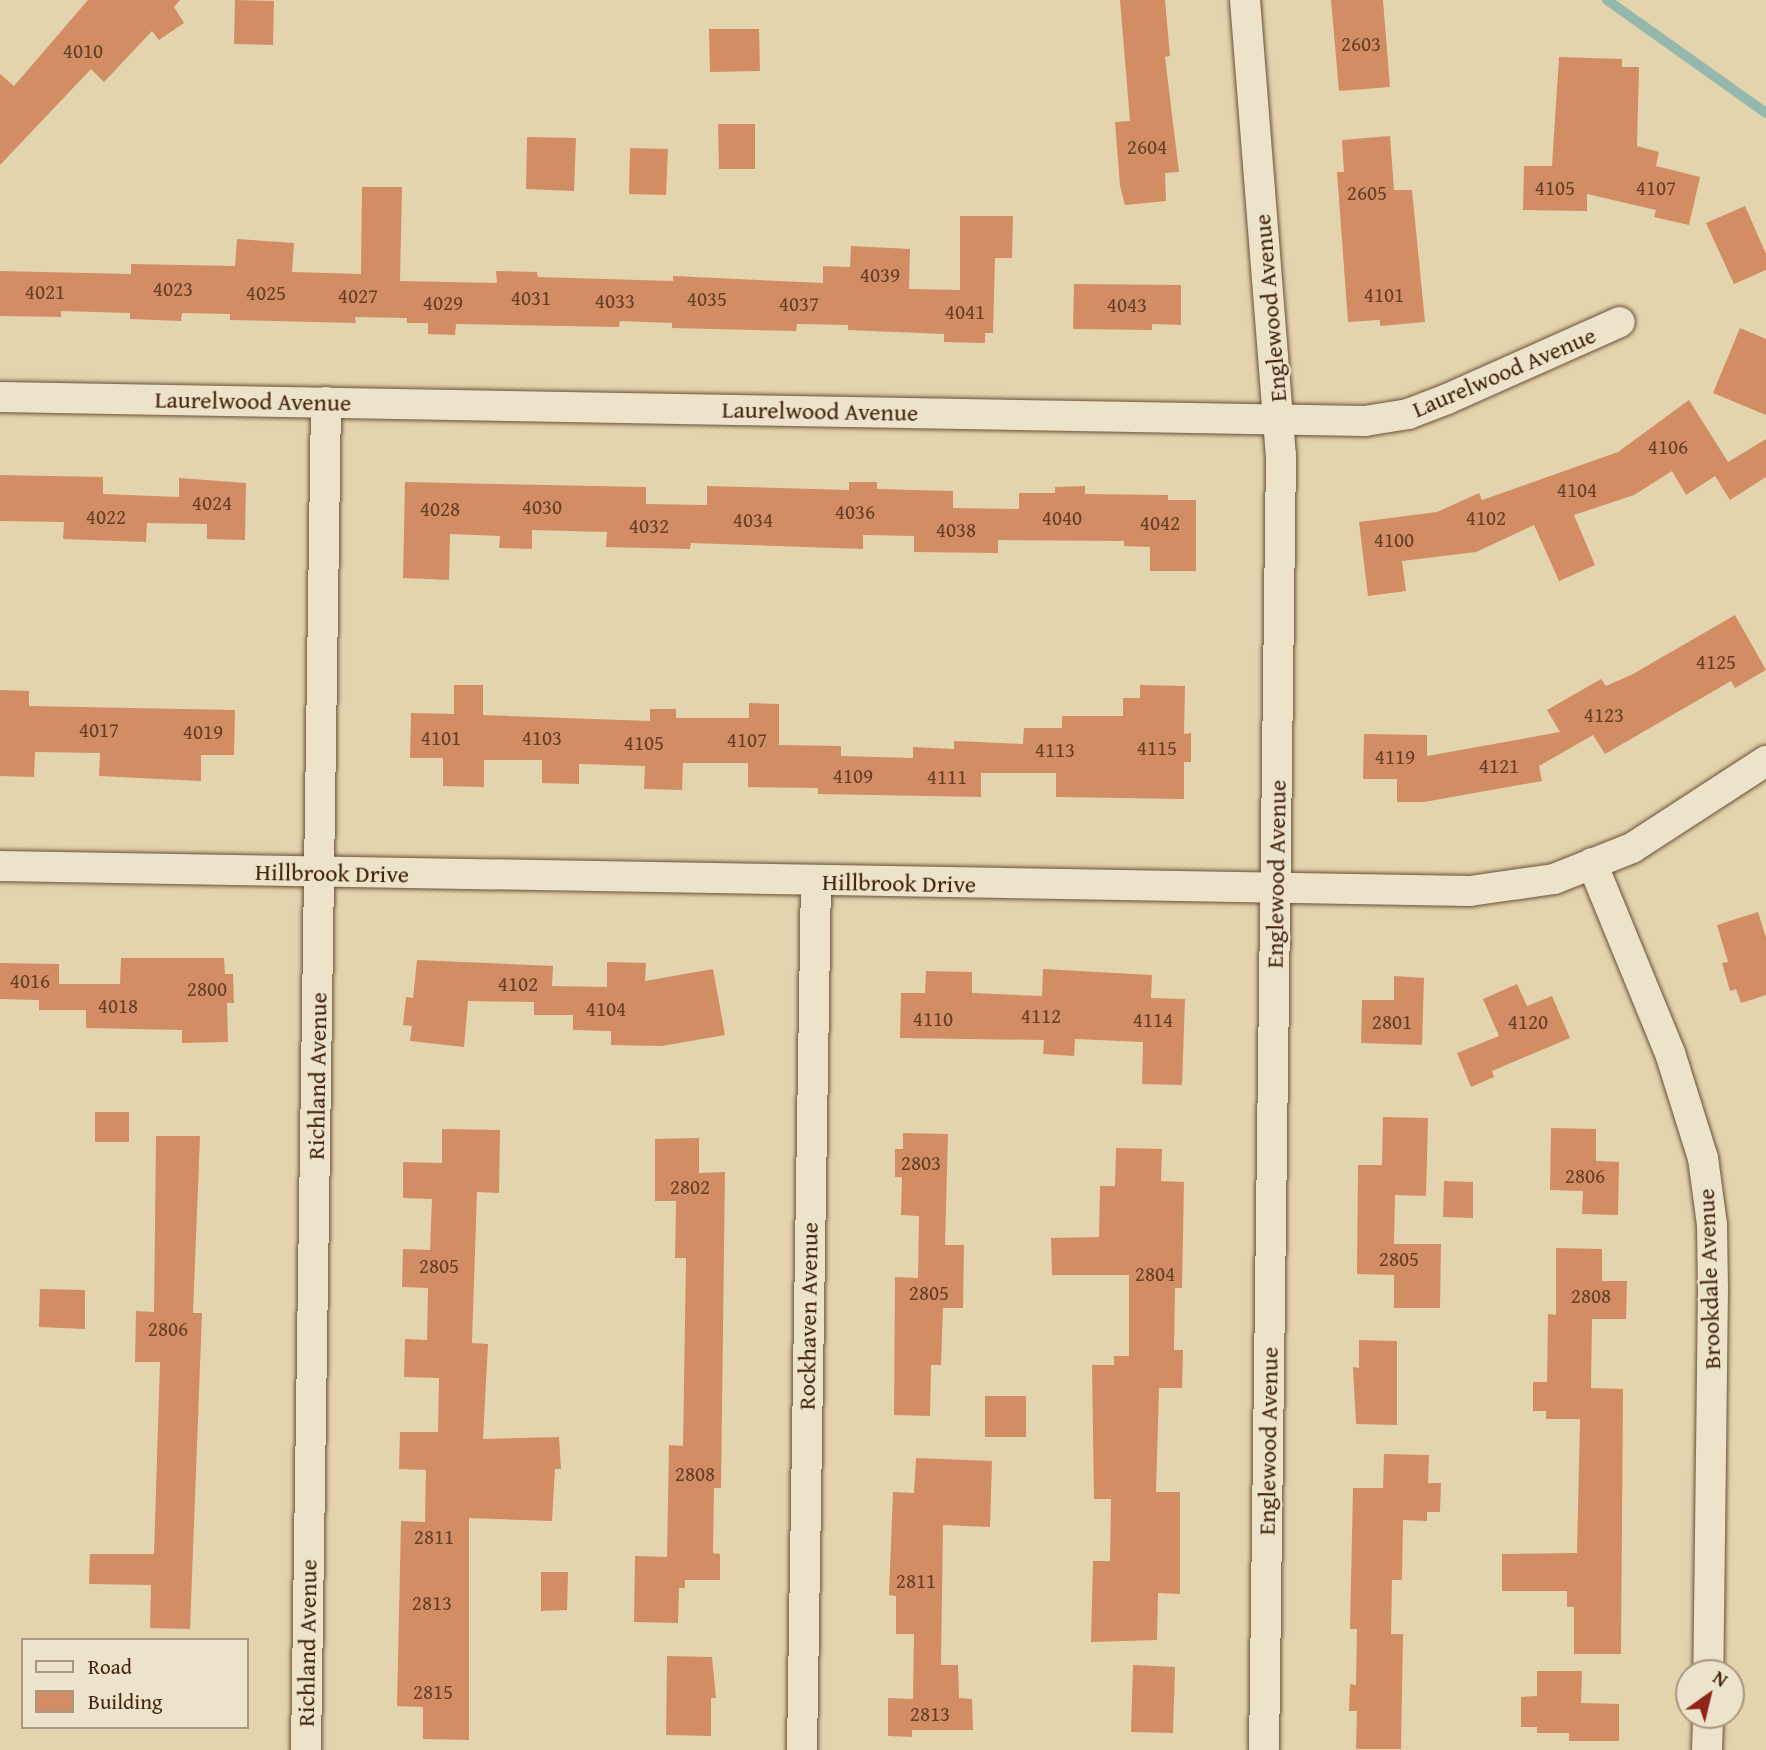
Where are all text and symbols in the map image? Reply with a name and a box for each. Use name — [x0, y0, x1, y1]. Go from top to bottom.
house number: 2603 — [1341, 31, 1381, 57]
house number: 4010 — [63, 38, 103, 64]
house number: 2604 — [1127, 134, 1167, 160]
house number: 4105 — [1535, 175, 1575, 201]
house number: 4107 — [1636, 175, 1676, 201]
house number: 2605 — [1347, 180, 1387, 206]
street label: Englewood Avenue — [1247, 213, 1293, 403]
house number: 4039 — [860, 262, 900, 288]
house number: 4023 — [153, 276, 193, 302]
house number: 4021 — [25, 279, 65, 305]
house number: 4025 — [246, 280, 286, 306]
house number: 4101 — [1364, 282, 1404, 308]
house number: 4027 — [338, 283, 378, 309]
house number: 4031 — [511, 285, 551, 311]
house number: 4035 — [687, 286, 727, 312]
house number: 4033 — [595, 288, 635, 314]
house number: 4029 — [423, 290, 463, 316]
house number: 4037 — [779, 291, 819, 317]
house number: 4043 — [1107, 292, 1147, 318]
house number: 4041 — [945, 299, 985, 325]
street label: Laurelwood Avenue — [1408, 320, 1600, 424]
street label: Laurelwood Avenue — [154, 385, 352, 417]
street label: Laurelwood Avenue — [721, 395, 919, 427]
house number: 4106 — [1648, 434, 1688, 460]
house number: 4104 — [1557, 477, 1597, 503]
house number: 4024 — [192, 490, 232, 516]
house number: 4030 — [522, 494, 562, 520]
house number: 4028 — [420, 496, 460, 522]
house number: 4036 — [835, 499, 875, 525]
house number: 4022 — [86, 504, 126, 530]
house number: 4040 — [1042, 505, 1082, 531]
house number: 4102 — [1466, 505, 1506, 531]
house number: 4034 — [733, 507, 773, 533]
house number: 4042 — [1140, 510, 1180, 536]
house number: 4032 — [629, 513, 669, 539]
house number: 4038 — [936, 517, 976, 543]
house number: 4100 — [1374, 527, 1414, 553]
house number: 4125 — [1696, 649, 1736, 675]
house number: 4123 — [1584, 702, 1624, 728]
house number: 4017 — [79, 717, 119, 743]
house number: 4019 — [183, 719, 223, 745]
house number: 4101 — [421, 725, 461, 751]
house number: 4103 — [522, 725, 562, 751]
house number: 4107 — [727, 727, 767, 753]
house number: 4105 — [624, 730, 664, 756]
house number: 4115 — [1137, 735, 1177, 761]
house number: 4113 — [1035, 737, 1075, 763]
house number: 4119 — [1375, 744, 1415, 770]
house number: 4121 — [1479, 753, 1519, 779]
house number: 4109 — [833, 763, 873, 789]
house number: 4111 — [927, 764, 967, 790]
street label: Englewood Avenue — [1260, 779, 1292, 969]
street label: Hillbrook Drive — [255, 857, 409, 889]
street label: Hillbrook Drive — [822, 867, 976, 899]
house number: 4016 — [10, 968, 50, 994]
house number: 4102 — [498, 971, 538, 997]
house number: 2800 — [187, 976, 227, 1002]
street label: Richland Avenue — [301, 992, 333, 1160]
house number: 4018 — [98, 993, 138, 1019]
house number: 4104 — [586, 996, 626, 1022]
house number: 4112 — [1021, 1003, 1061, 1029]
house number: 4110 — [913, 1006, 953, 1032]
house number: 4114 — [1133, 1007, 1173, 1033]
house number: 2801 — [1372, 1009, 1412, 1035]
house number: 4120 — [1508, 1009, 1548, 1035]
house number: 2803 — [901, 1150, 941, 1176]
house number: 2806 — [1565, 1163, 1605, 1189]
house number: 2802 — [670, 1174, 710, 1200]
street label: Brookdale Avenue — [1691, 1188, 1727, 1370]
street label: Rockhaven Avenue — [792, 1222, 824, 1410]
house number: 2805 — [1379, 1246, 1419, 1272]
house number: 2805 — [419, 1253, 459, 1279]
house number: 2804 — [1135, 1261, 1175, 1287]
house number: 2805 — [909, 1280, 949, 1306]
house number: 2808 — [1571, 1283, 1611, 1309]
house number: 2806 — [148, 1316, 188, 1342]
street label: Englewood Avenue — [1252, 1346, 1284, 1536]
house number: 2808 — [675, 1461, 715, 1487]
house number: 2811 — [414, 1524, 454, 1550]
street label: Richland Avenue — [291, 1559, 323, 1727]
house number: 2811 — [896, 1568, 936, 1594]
house number: 2813 — [412, 1590, 452, 1616]
legend — [21, 1638, 248, 1729]
text: Road — [88, 1651, 132, 1682]
north arrow — [1675, 1659, 1745, 1729]
text: N — [1708, 1663, 1734, 1693]
house number: 2815 — [413, 1679, 453, 1705]
text: Building — [88, 1686, 162, 1717]
house number: 2813 — [910, 1701, 950, 1727]

